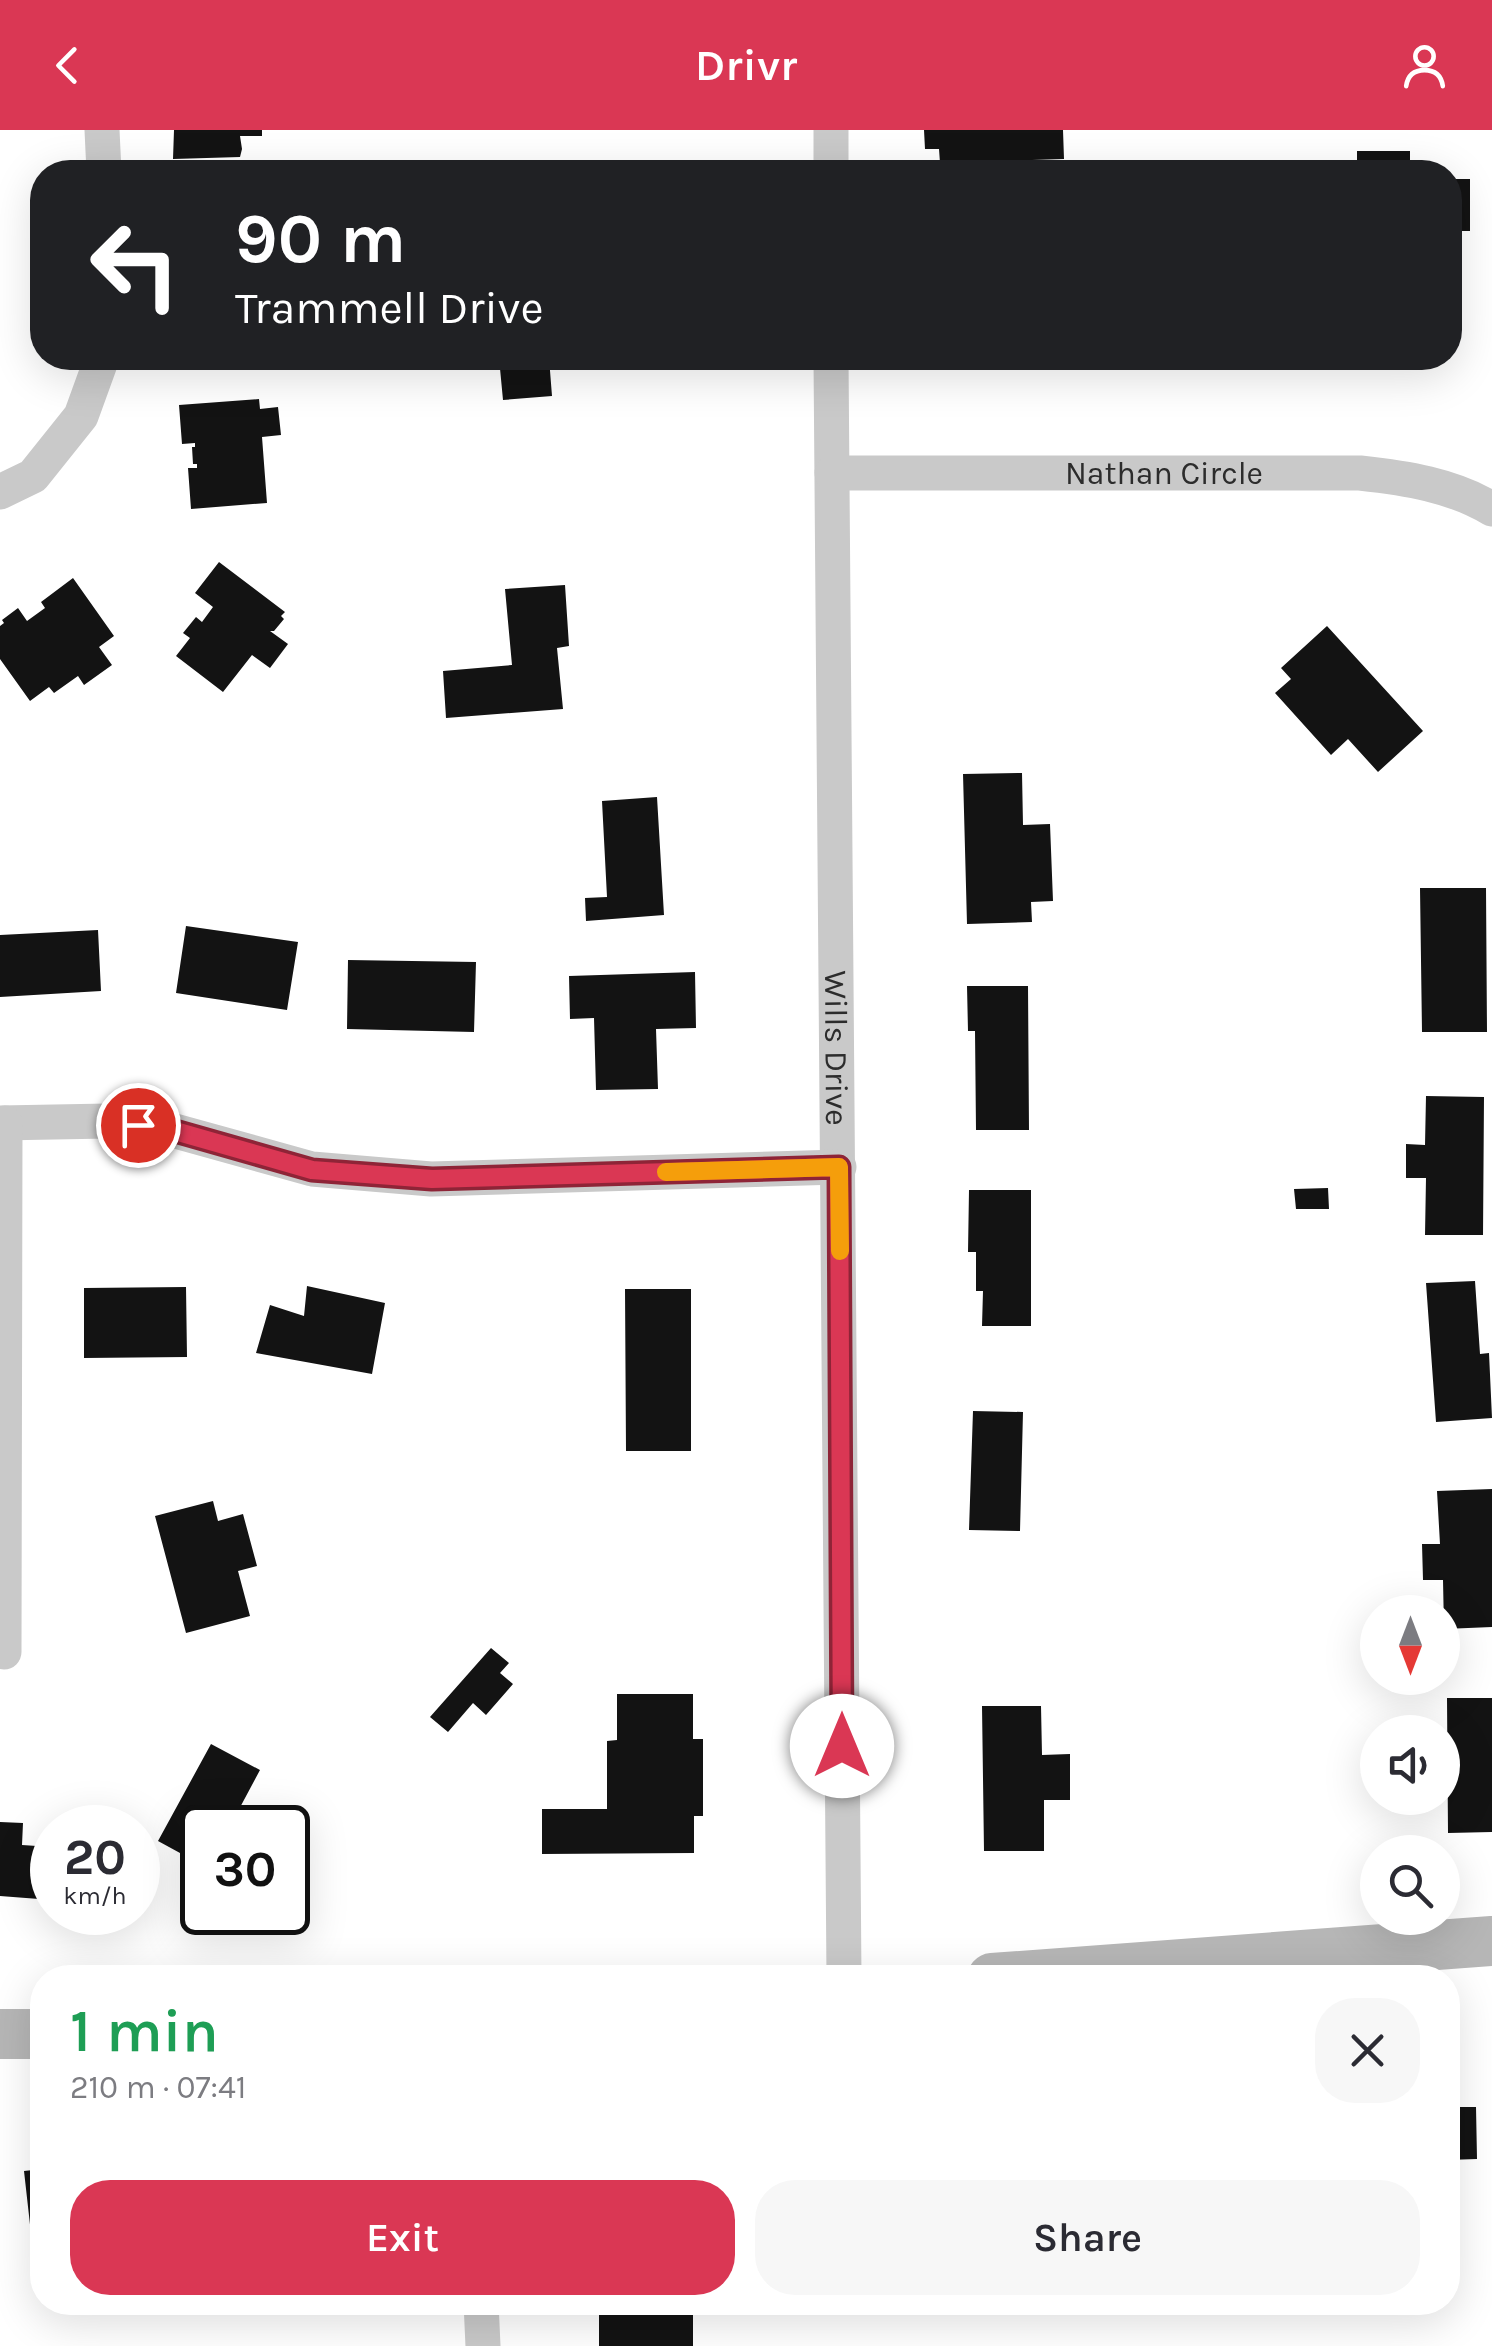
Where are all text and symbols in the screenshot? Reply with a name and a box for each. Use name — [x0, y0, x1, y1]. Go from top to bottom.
icon: back — [40, 38, 95, 93]
icon: person — [1397, 38, 1452, 93]
text: Drivr — [695, 39, 797, 91]
text: 90 m — [235, 198, 406, 280]
icon: left — [70, 200, 200, 330]
text: Trammell Drive — [235, 282, 544, 334]
street label: Nathan Circle — [1065, 455, 1263, 492]
street label: Wills Drive — [817, 970, 855, 1126]
pin — [96, 1083, 181, 1168]
icon: arrive — [111, 1098, 166, 1153]
north arrow — [1360, 1595, 1460, 1695]
map controls — [1360, 1595, 1460, 1935]
position arrow — [790, 1694, 894, 1798]
button: sound — [1360, 1715, 1460, 1815]
speed limit sign: 30 — [180, 1805, 310, 1935]
text: 20 — [64, 1828, 126, 1887]
button: search — [1360, 1835, 1460, 1935]
text: km/h — [63, 1881, 127, 1910]
text: 1 min — [70, 1996, 219, 2066]
button: close — [1315, 1998, 1420, 2103]
text: 210 m · 07:41 — [70, 2069, 246, 2106]
button: Exit — [70, 2180, 735, 2295]
button: Share — [755, 2180, 1420, 2295]

